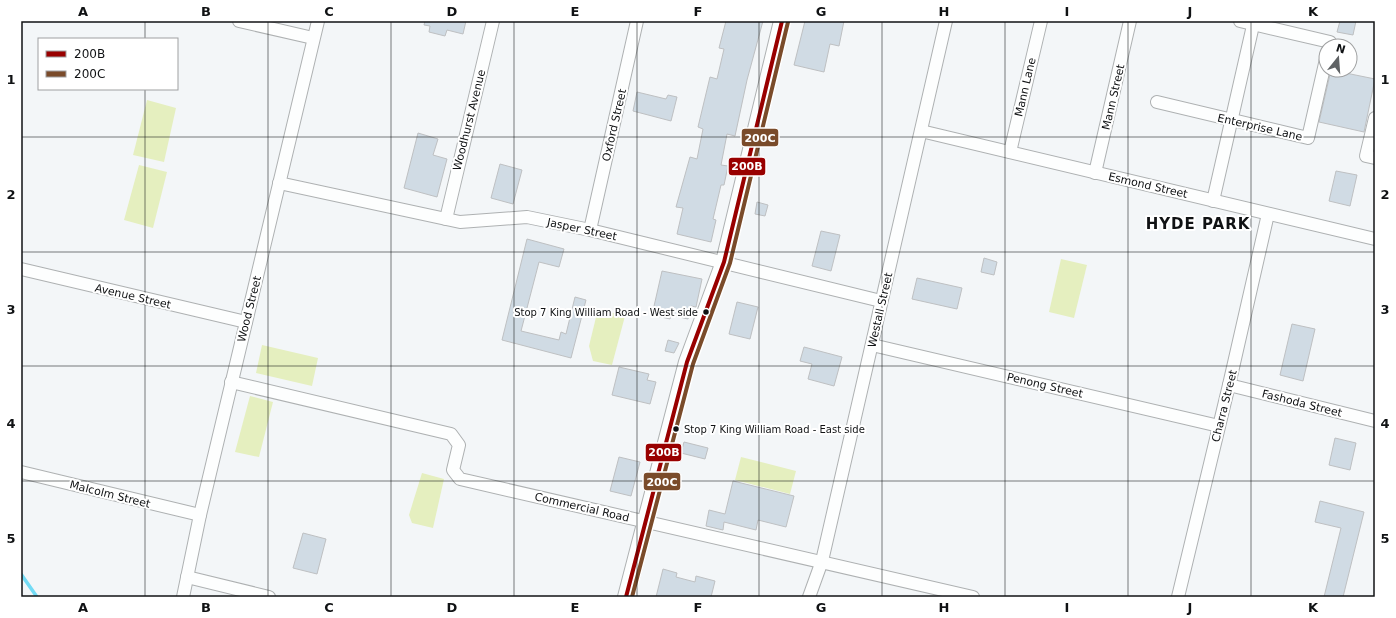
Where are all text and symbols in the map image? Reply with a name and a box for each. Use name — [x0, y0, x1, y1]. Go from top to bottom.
text: A — [78, 4, 88, 19]
text: B — [201, 4, 211, 19]
text: C — [324, 4, 334, 19]
text: D — [447, 4, 458, 19]
text: E — [571, 4, 579, 19]
text: F — [694, 4, 702, 19]
text: G — [816, 4, 826, 19]
text: H — [939, 4, 949, 19]
text: I — [1065, 4, 1069, 19]
text: J — [1187, 4, 1192, 19]
text: K — [1308, 4, 1319, 19]
legend — [38, 38, 178, 90]
north arrow — [1318, 38, 1358, 78]
text: N — [1334, 41, 1347, 56]
text: 200B — [74, 47, 105, 61]
street label: Mann Lane — [1012, 56, 1039, 118]
street label: Mann Street — [1100, 62, 1128, 131]
text: 200C — [74, 67, 105, 81]
street label: Woodhurst Avenue — [451, 68, 488, 172]
text: 1 — [6, 72, 16, 87]
text: 1 — [1380, 72, 1390, 87]
street label: Oxford Street — [600, 87, 629, 163]
street label: Enterprise Lane — [1216, 111, 1304, 144]
line badge: 200C — [741, 128, 779, 147]
text: 200C — [744, 132, 776, 145]
line badge: 200B — [728, 157, 766, 176]
text: 200B — [731, 160, 763, 173]
street label: Esmond Street — [1107, 170, 1189, 201]
text: 2 — [6, 187, 16, 202]
text: 2 — [1380, 187, 1390, 202]
district label: HYDE PARK — [1146, 215, 1251, 233]
street label: Jasper Street — [545, 216, 619, 243]
street label: Westall Street — [866, 271, 896, 349]
street label: Wood Street — [235, 274, 264, 343]
street label: Avenue Street — [94, 281, 173, 312]
text: 3 — [6, 302, 16, 317]
text: 3 — [1380, 302, 1390, 317]
place label: Stop 7 King William Road - West side — [514, 307, 698, 318]
marker: Stop 7 King William Road - West side — [701, 307, 711, 317]
street label: Charra Street — [1209, 368, 1240, 444]
street label: Penong Street — [1006, 370, 1085, 401]
street label: Fashoda Street — [1260, 387, 1344, 420]
text: 4 — [6, 416, 16, 431]
text: 4 — [1380, 416, 1390, 431]
marker: Stop 7 King William Road - East side — [671, 424, 681, 434]
place label: Stop 7 King William Road - East side — [684, 424, 865, 435]
line badge: 200B — [645, 443, 682, 462]
text: 200B — [648, 446, 680, 459]
line badge: 200C — [643, 472, 681, 491]
text: 200C — [646, 476, 678, 489]
street label: Malcolm Street — [68, 478, 152, 511]
street label: Commercial Road — [533, 490, 631, 525]
text: 5 — [6, 531, 16, 546]
text: 5 — [1380, 531, 1390, 546]
text: A — [78, 600, 88, 615]
text: B — [201, 600, 211, 615]
text: C — [324, 600, 334, 615]
text: D — [447, 600, 458, 615]
text: E — [571, 600, 579, 615]
text: F — [694, 600, 702, 615]
text: G — [816, 600, 826, 615]
text: H — [939, 600, 949, 615]
text: I — [1065, 600, 1069, 615]
text: J — [1187, 600, 1192, 615]
text: K — [1308, 600, 1319, 615]

